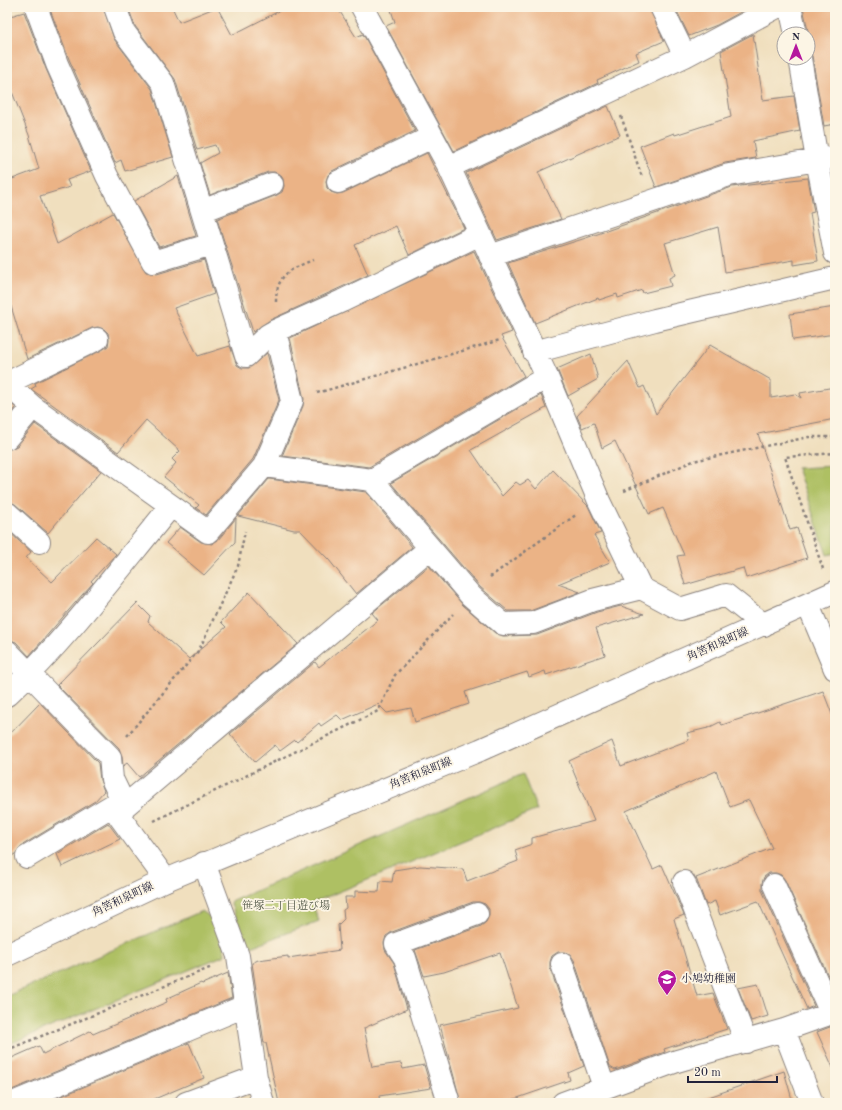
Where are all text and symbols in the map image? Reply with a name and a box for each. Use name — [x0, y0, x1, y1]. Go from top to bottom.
north arrow — [776, 26, 816, 66]
text: N — [792, 32, 801, 43]
street label: 角筈和泉町線 — [685, 625, 750, 663]
street label: 角筈和泉町線 — [388, 755, 454, 791]
street label: 角筈和泉町線 — [90, 879, 155, 919]
park label: 笹塚二丁目遊び場 — [242, 899, 330, 912]
school or university icon: 小鳩幼稚園 — [656, 968, 678, 996]
place label: 小鳩幼稚園 — [681, 972, 736, 985]
scale bar — [688, 1058, 777, 1084]
text: 20 m — [694, 1067, 721, 1079]

